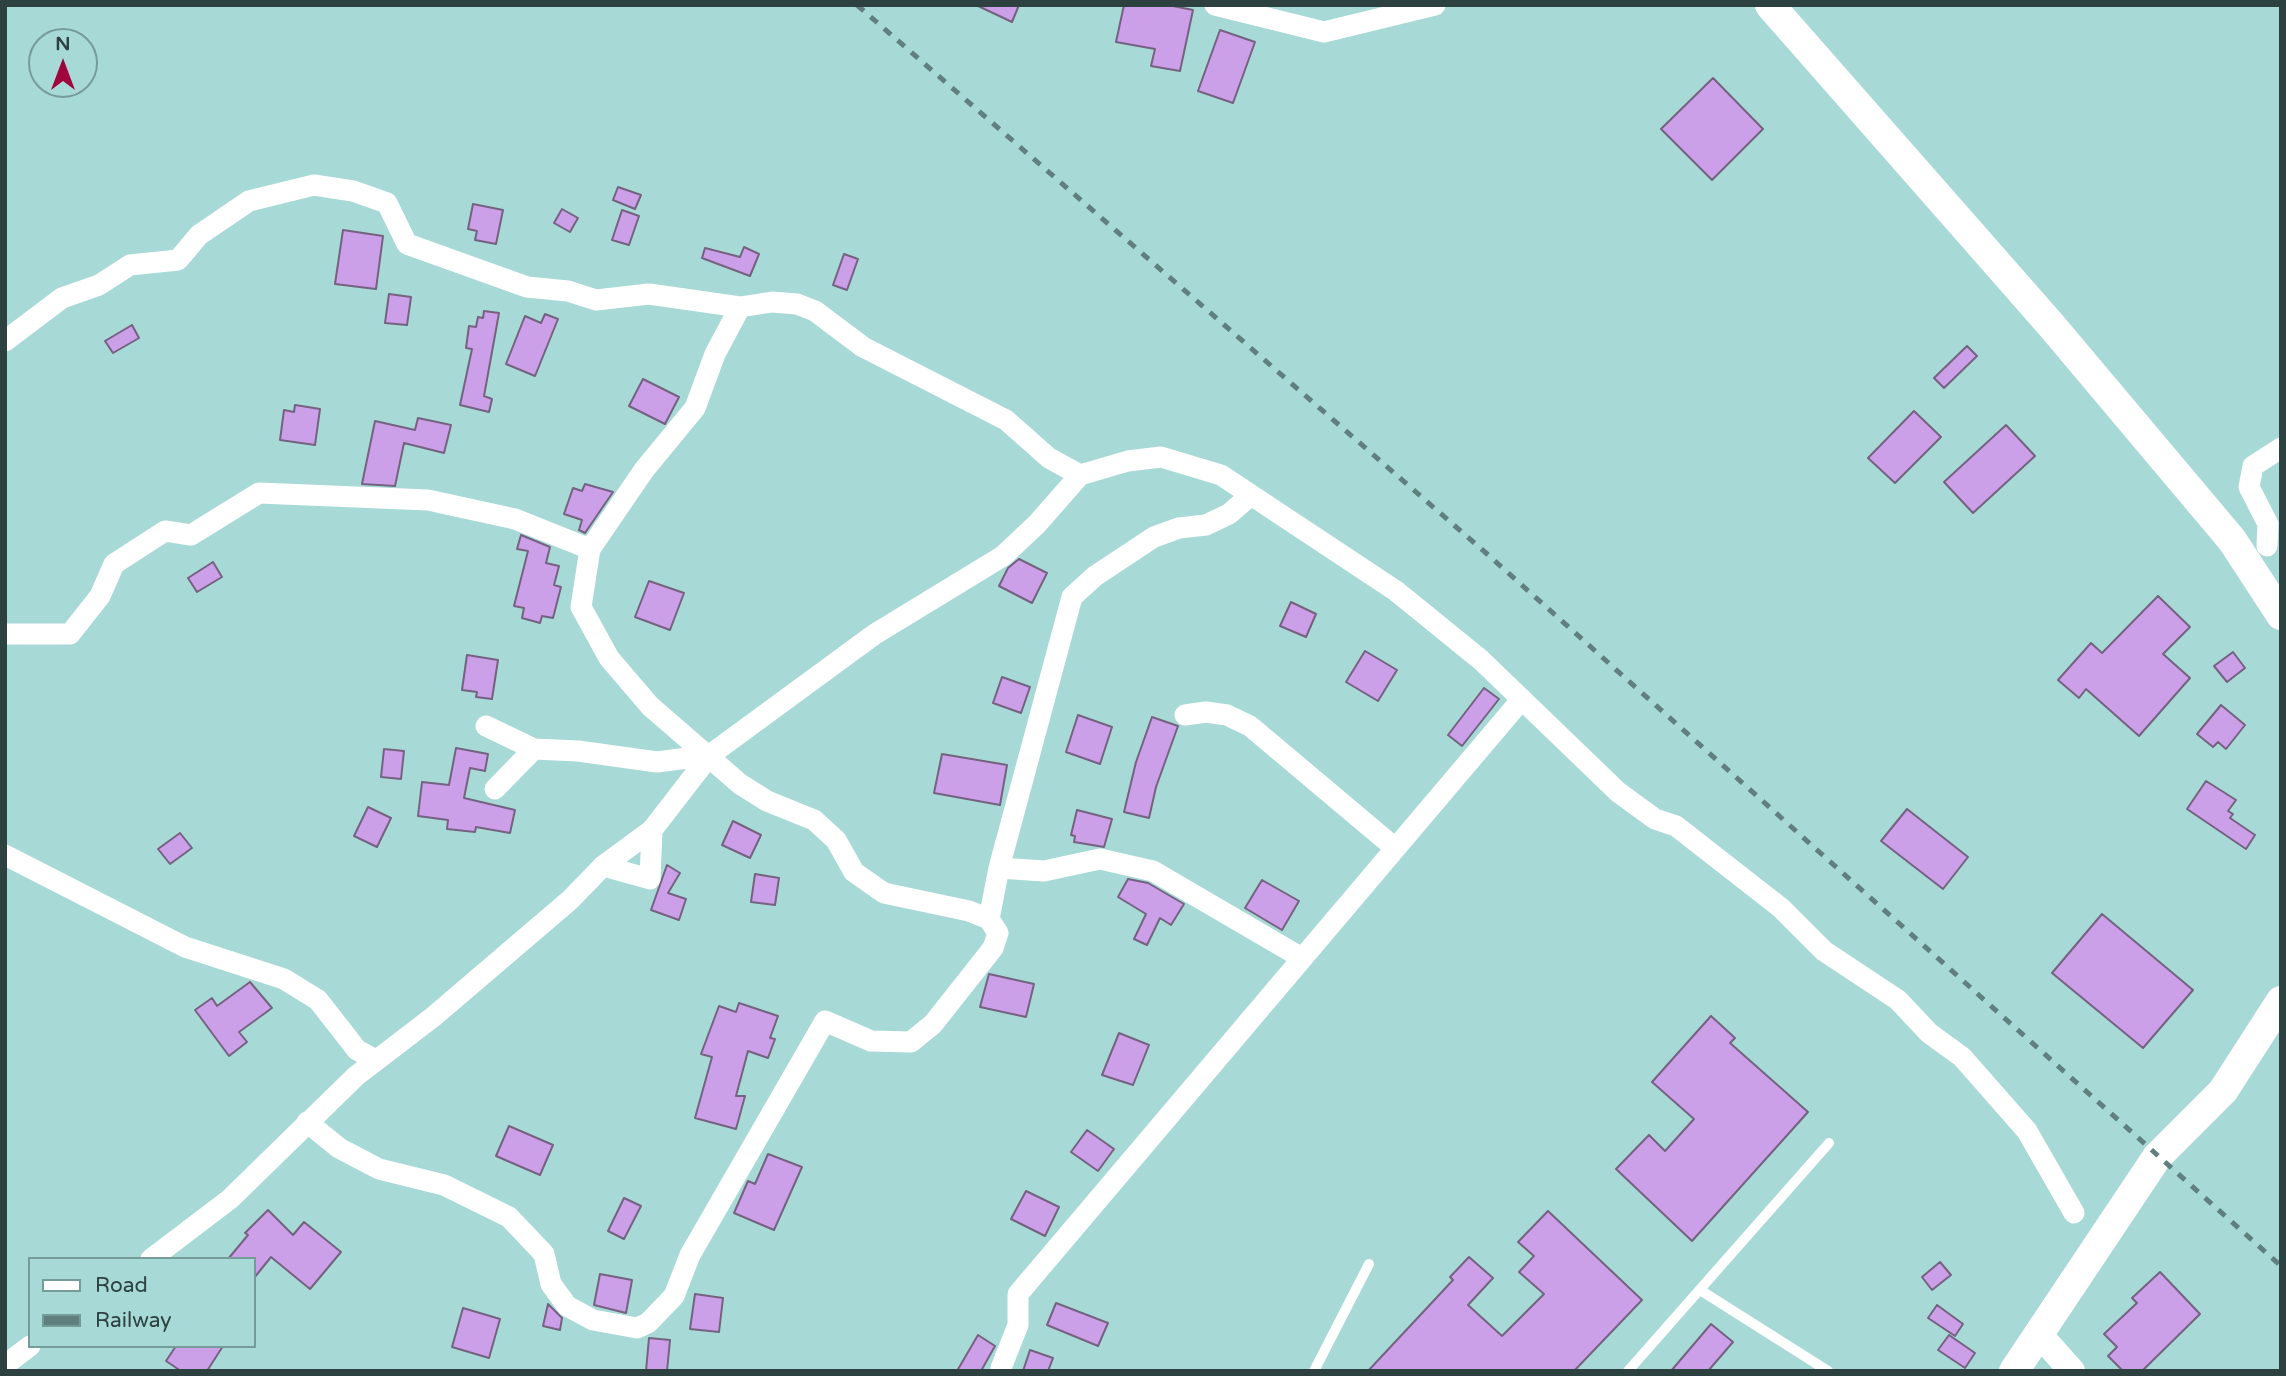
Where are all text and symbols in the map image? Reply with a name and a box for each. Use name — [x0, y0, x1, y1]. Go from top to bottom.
north arrow — [28, 28, 98, 98]
text: N — [55, 33, 71, 55]
legend — [28, 1257, 256, 1348]
text: Road — [95, 1273, 148, 1298]
text: Railway — [95, 1308, 172, 1333]

